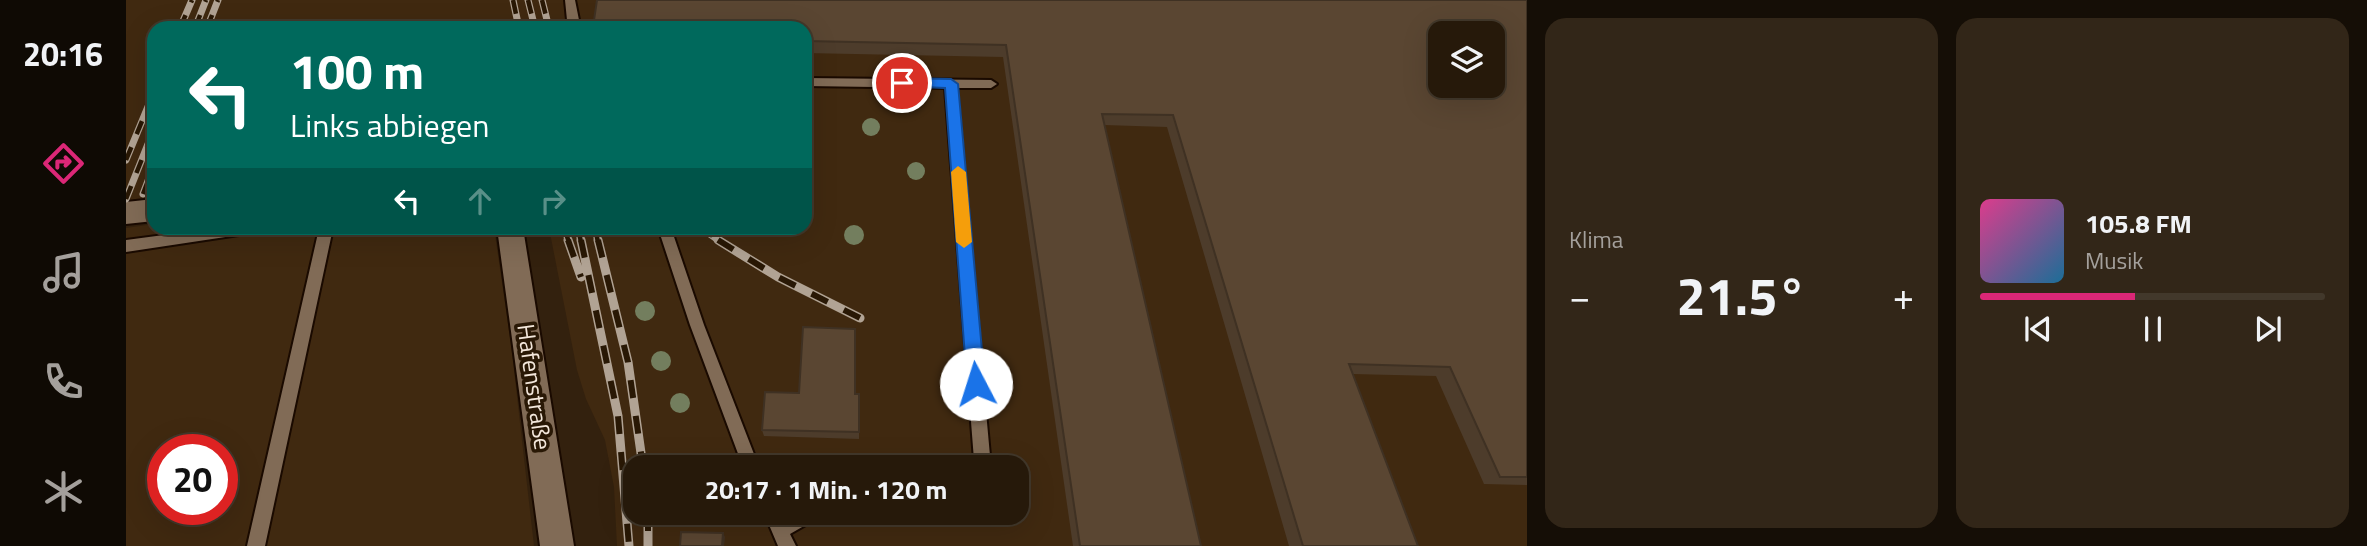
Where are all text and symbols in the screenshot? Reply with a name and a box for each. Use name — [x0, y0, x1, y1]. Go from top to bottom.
map controls — [1428, 21, 1505, 98]
button: layers — [1428, 21, 1505, 98]
text: 20:16 — [23, 30, 103, 78]
text: 100 m — [290, 33, 424, 108]
icon: left — [175, 49, 266, 140]
pin — [872, 53, 932, 113]
icon: arrive — [883, 64, 921, 102]
text: Links abbiegen — [290, 101, 489, 149]
icon: directions — [39, 139, 88, 188]
icon: left — [388, 182, 426, 220]
icon: ahead — [461, 182, 499, 220]
icon: right — [534, 182, 572, 220]
text: 105.8 FM — [2085, 204, 2192, 243]
text: Klima — [1569, 222, 1623, 257]
text: Musik — [2085, 243, 2143, 278]
icon: music — [39, 248, 88, 297]
text: 21.5° — [1677, 256, 1806, 335]
text: − — [1569, 267, 1590, 325]
text: + — [1893, 267, 1914, 325]
icon: previous — [2019, 310, 2057, 348]
icon: pause — [2134, 310, 2172, 348]
icon: next — [2249, 310, 2287, 348]
street label: Hafenstraße — [508, 322, 562, 452]
position arrow — [939, 347, 1013, 421]
icon: phone — [39, 357, 88, 406]
speed limit sign: 20 — [147, 434, 238, 525]
icon: climate — [39, 467, 88, 516]
text: 20:17 · 1 Min. · 120 m — [705, 470, 947, 509]

